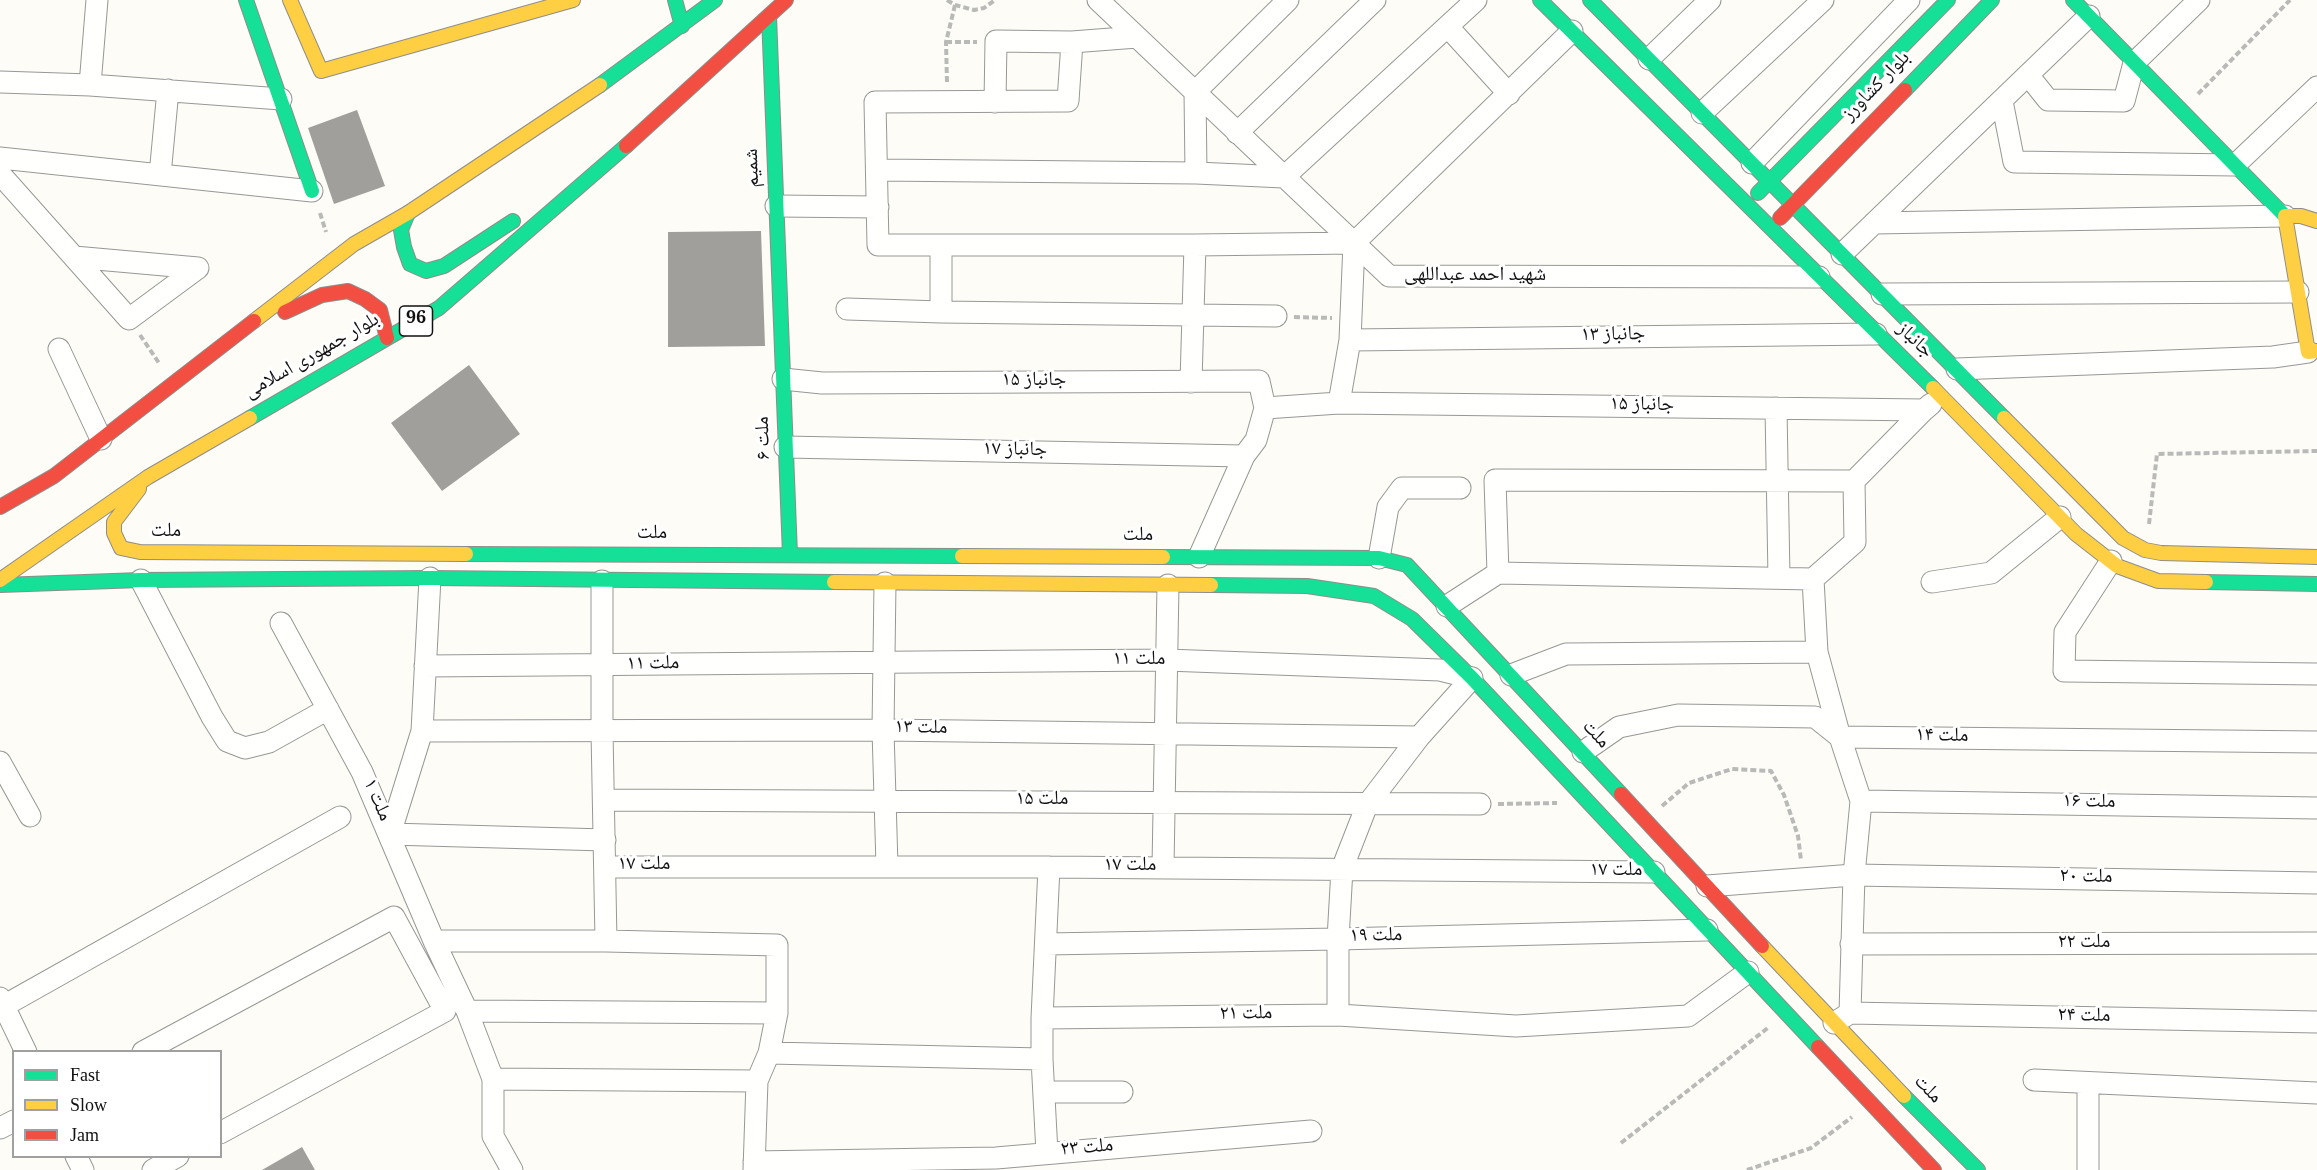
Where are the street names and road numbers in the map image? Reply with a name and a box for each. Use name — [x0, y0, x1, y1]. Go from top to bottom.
street label: بلوار کشاورز — [1839, 48, 1917, 128]
street label: شمیم — [742, 148, 768, 188]
street label: شهید احمد عبداللهی — [1404, 265, 1546, 289]
road number: 96 — [400, 306, 432, 336]
street label: بلوار جمهوری اسلامی — [241, 310, 385, 406]
street label: جانباز — [1890, 319, 1936, 365]
street label: جانباز ۱۳ — [1581, 324, 1645, 350]
street label: جانباز ۱۵ — [1002, 370, 1066, 394]
street label: جانباز ۱۵ — [1610, 394, 1674, 420]
street label: ملت ۶ — [753, 416, 779, 460]
street label: جانباز ۱۷ — [983, 439, 1047, 465]
street label: ملت — [151, 521, 181, 545]
street label: ملت — [637, 523, 667, 547]
street label: ملت — [1123, 525, 1153, 549]
street label: ملت ۱۱ — [1113, 649, 1165, 673]
street label: ملت ۱۱ — [626, 654, 680, 678]
street label: ملت — [1575, 717, 1613, 755]
street label: ملت ۱۳ — [894, 718, 948, 742]
street label: ملت ۱۴ — [1915, 726, 1969, 750]
street label: ملت ۱ — [355, 776, 395, 826]
street label: ملت ۱۵ — [1016, 789, 1068, 813]
street label: ملت ۱۶ — [2062, 792, 2116, 816]
street label: ملت ۱۷ — [618, 854, 670, 878]
street label: ملت ۱۷ — [1104, 855, 1156, 879]
street label: ملت ۱۷ — [1590, 860, 1642, 884]
street label: ملت ۲۰ — [2059, 867, 2113, 891]
street label: ملت ۱۹ — [1349, 926, 1403, 950]
street label: ملت ۲۲ — [2058, 932, 2110, 956]
street label: ملت ۲۱ — [1219, 1004, 1273, 1028]
street label: ملت ۲۴ — [2057, 1006, 2111, 1030]
street label: ملت — [1907, 1072, 1945, 1110]
street label: ملت ۲۳ — [1060, 1136, 1114, 1164]

